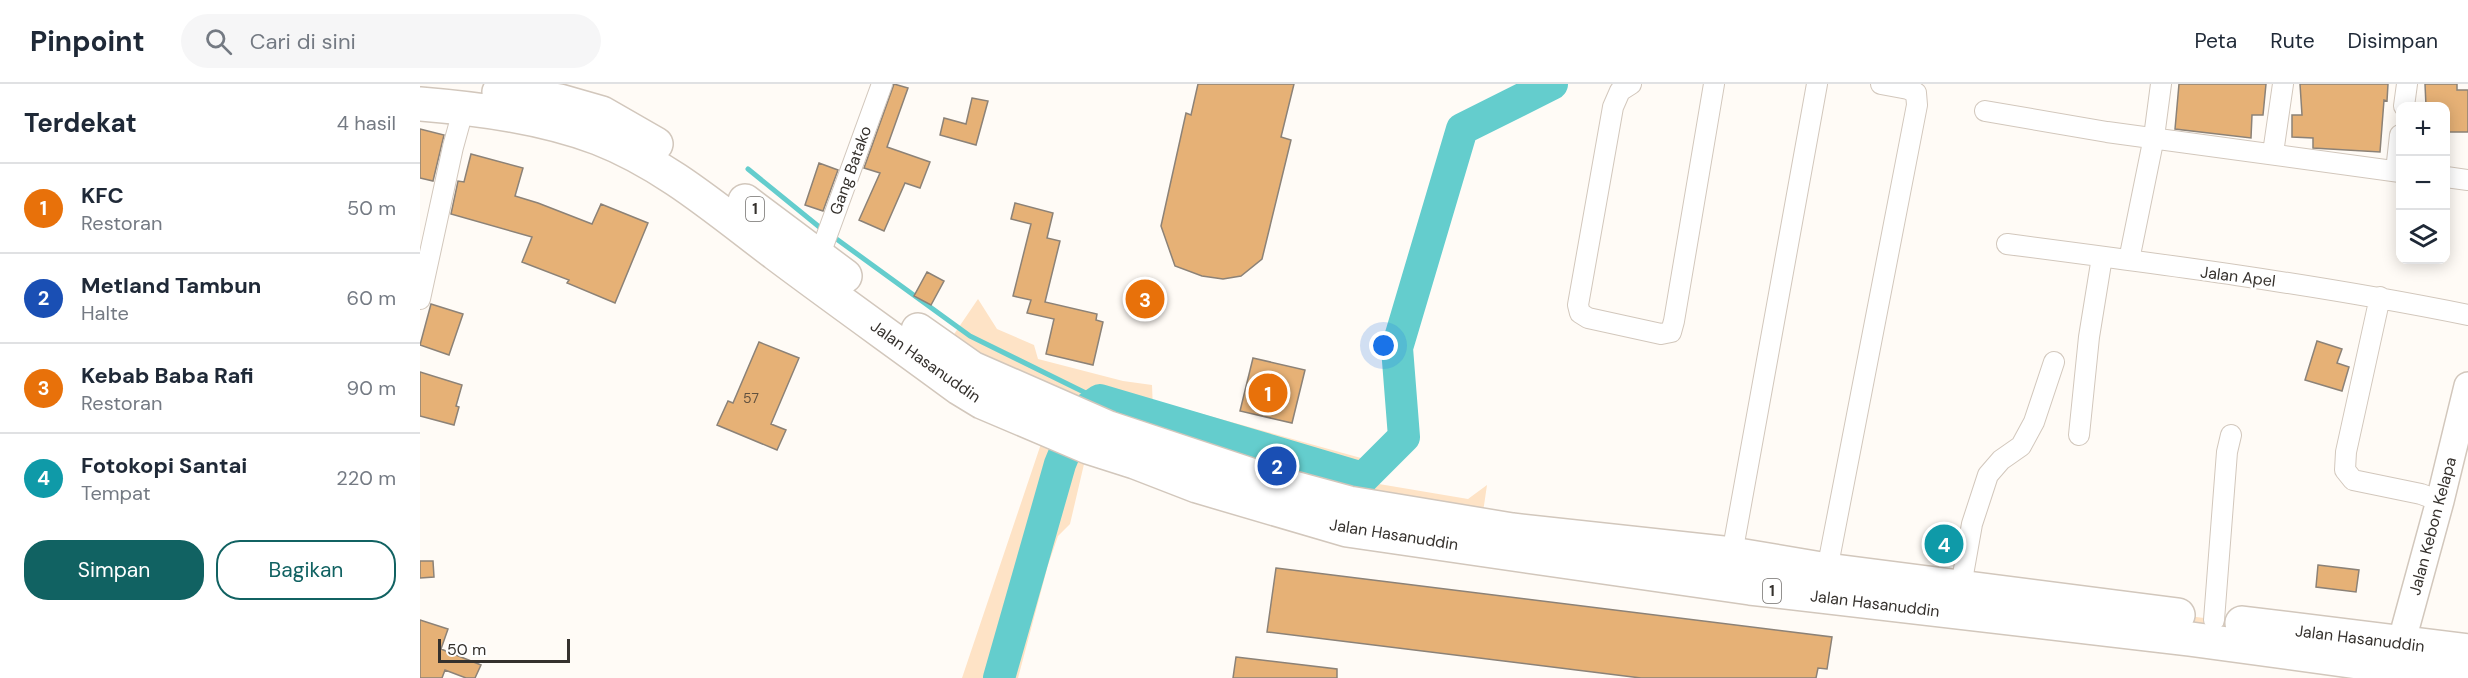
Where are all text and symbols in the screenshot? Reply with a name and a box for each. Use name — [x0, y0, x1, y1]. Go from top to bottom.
search box — [181, 14, 601, 68]
text: Pinpoint — [30, 23, 145, 60]
icon: search — [202, 25, 235, 58]
text: Cari di sini — [250, 27, 356, 56]
text: Peta — [2194, 27, 2237, 55]
text: Rute — [2270, 27, 2315, 55]
text: Disimpan — [2348, 27, 2438, 55]
map controls — [2396, 102, 2450, 264]
button: + — [2396, 102, 2450, 156]
text: Terdekat — [24, 106, 137, 140]
text: 4 hasil — [337, 110, 396, 136]
street label: Gang Batako — [825, 123, 876, 218]
button: − — [2396, 156, 2450, 210]
text: KFC — [81, 181, 124, 210]
text: 1 — [40, 195, 47, 221]
text: 50 m — [347, 195, 396, 221]
road number: 1 — [746, 197, 764, 221]
text: Restoran — [81, 210, 162, 236]
button: layers — [2396, 210, 2450, 264]
street label: Jalan Apel — [2199, 261, 2277, 292]
text: Metland Tambun — [81, 271, 261, 300]
pin: 3 — [1126, 276, 1164, 322]
text: 2 — [38, 285, 49, 311]
text: 60 m — [347, 285, 396, 311]
text: Halte — [81, 300, 129, 326]
street label: Jalan Hasanuddin — [866, 315, 985, 407]
your location — [1369, 331, 1398, 360]
text: Kebab Baba Rafi — [81, 361, 254, 390]
pin: 1 — [1248, 370, 1288, 416]
text: 3 — [37, 375, 50, 401]
text: 90 m — [347, 375, 396, 401]
house number: 57 — [743, 389, 759, 407]
text: Restoran — [81, 390, 162, 416]
pin: 2 — [1258, 444, 1296, 488]
text: Fotokopi Santai — [81, 451, 247, 480]
street label: Jalan Kebon Kelapa — [2404, 455, 2461, 598]
text: 4 — [37, 465, 50, 491]
text: 220 m — [336, 465, 396, 491]
text: Tempat — [81, 480, 151, 506]
street label: Jalan Hasanuddin — [1328, 514, 1460, 555]
pin: 4 — [1924, 522, 1964, 566]
button: Simpan — [24, 540, 204, 600]
button: Bagikan — [216, 540, 396, 600]
road number: 1 — [1763, 579, 1781, 603]
street label: Jalan Hasanuddin — [1809, 585, 1941, 622]
street label: Jalan Hasanuddin — [2294, 620, 2426, 657]
scale bar — [438, 636, 570, 664]
text: 50 m — [447, 639, 486, 660]

